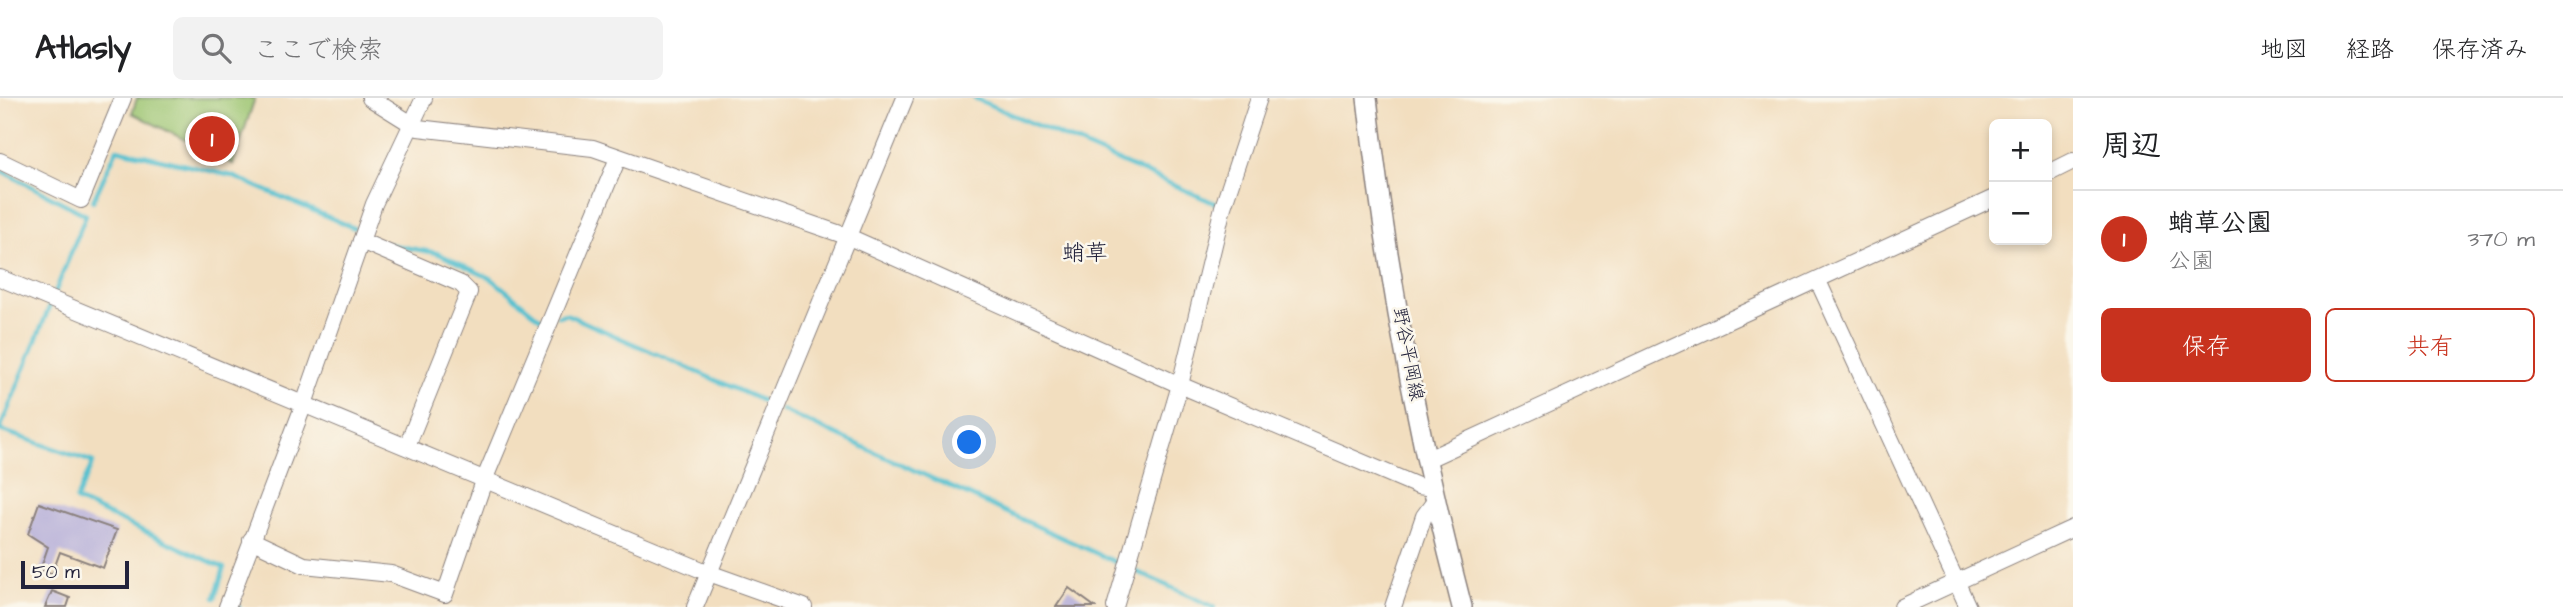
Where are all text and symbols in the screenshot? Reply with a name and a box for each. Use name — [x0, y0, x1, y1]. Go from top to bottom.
search box — [173, 17, 663, 80]
text: Atlasly — [35, 25, 131, 71]
icon: search — [197, 29, 235, 67]
text: ここで検索 — [253, 32, 383, 68]
text: 地図 — [2260, 33, 2308, 67]
text: 経路 — [2346, 33, 2394, 67]
text: 保存済み — [2432, 33, 2528, 67]
pin: 1 — [189, 113, 235, 165]
map controls — [1989, 119, 2052, 245]
button: + — [1989, 119, 2052, 182]
text: 周辺 — [2101, 125, 2161, 167]
button: − — [1989, 182, 2052, 245]
text: 蛸草公園 — [2168, 205, 2272, 241]
text: 1 — [2123, 223, 2125, 255]
text: 370 m — [2468, 223, 2535, 255]
district label: 蛸草 — [1062, 237, 1108, 269]
text: 公園 — [2168, 245, 2214, 277]
street label: 野谷平岡線 — [1386, 305, 1430, 403]
button: 保存 — [2101, 308, 2311, 382]
button: 共有 — [2325, 308, 2535, 382]
your location — [952, 425, 986, 459]
scale bar — [21, 558, 130, 590]
text: 50 m — [32, 559, 80, 586]

